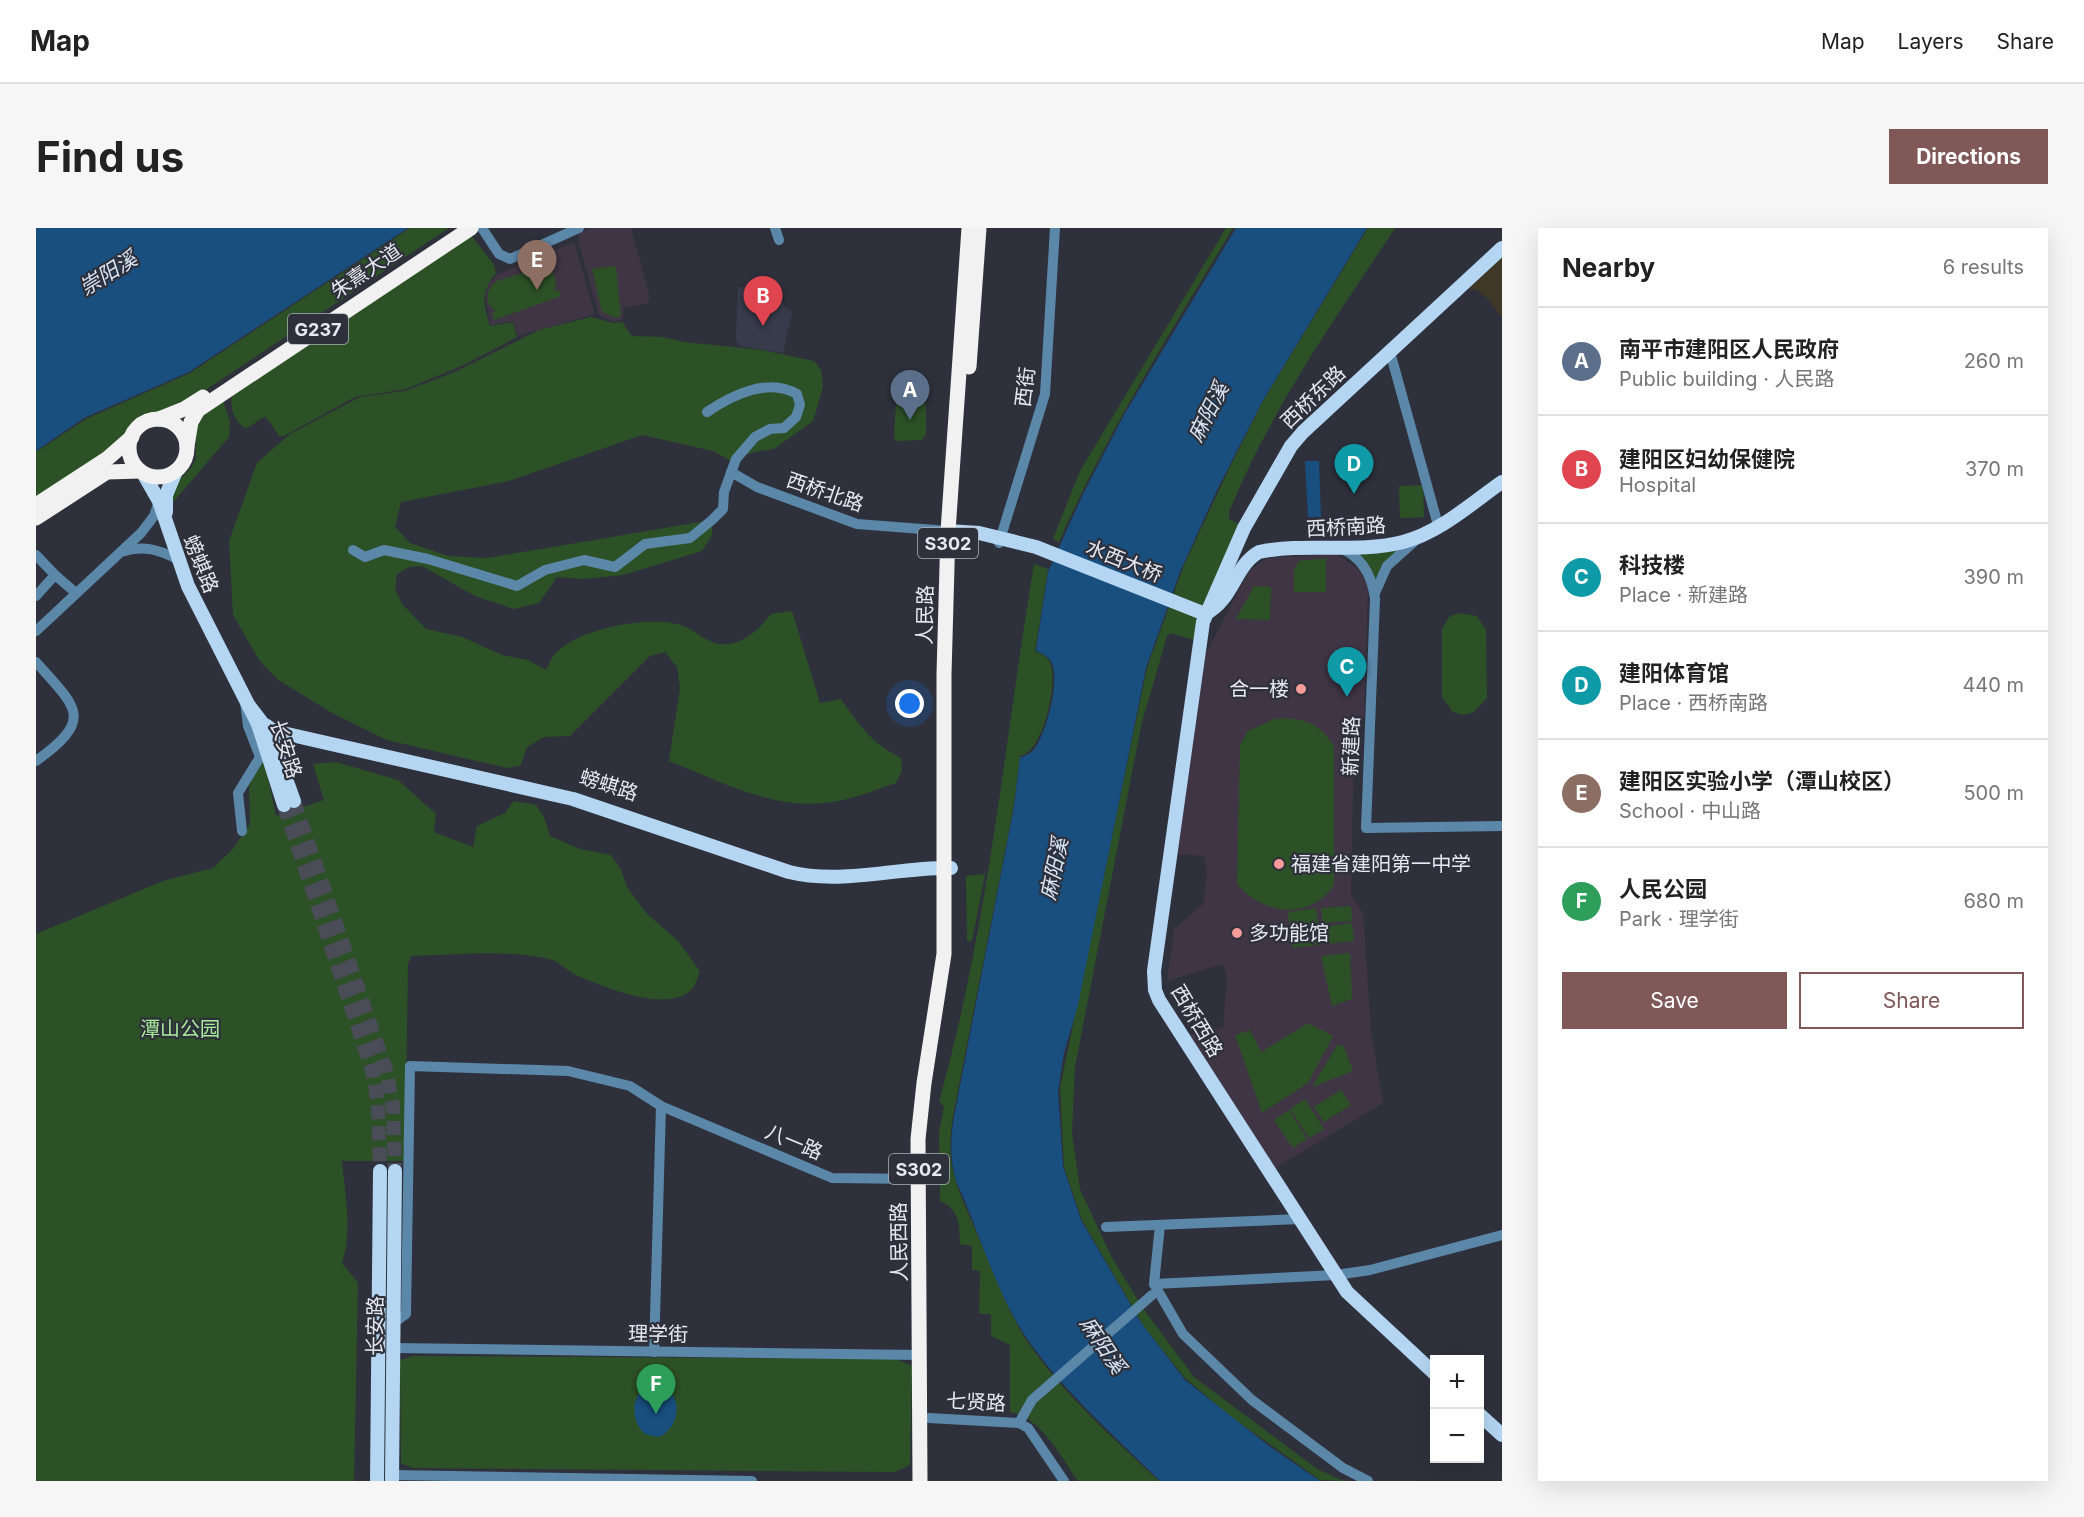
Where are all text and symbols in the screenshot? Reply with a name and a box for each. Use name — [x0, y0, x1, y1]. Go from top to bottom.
text: Map — [30, 24, 90, 58]
text: Map — [1821, 29, 1865, 54]
text: Layers — [1898, 29, 1964, 54]
text: Share — [1997, 29, 2054, 54]
button: Directions — [1889, 129, 2048, 184]
text: Find us — [36, 131, 184, 182]
street label: 朱熹大道 — [326, 239, 406, 303]
pin: E — [518, 241, 556, 290]
water label: 崇阳溪 — [75, 245, 143, 300]
text: Nearby — [1562, 252, 1655, 283]
text: 6 results — [1943, 255, 2024, 279]
pin: B — [744, 276, 782, 326]
road number: G237 — [288, 314, 348, 344]
text: 南平市建阳区人民政府 — [1619, 336, 1839, 362]
text: A — [1574, 349, 1589, 373]
text: 260 m — [1964, 349, 2024, 373]
street label: 西桥东路 — [1276, 361, 1350, 433]
street label: 西街 — [1011, 366, 1039, 408]
text: Public building · 人民路 — [1619, 367, 1835, 391]
pin: A — [890, 370, 930, 420]
water label: 麻阳溪 — [1183, 376, 1234, 446]
pin: D — [1334, 444, 1374, 494]
text: 建阳区妇幼保健院 — [1619, 446, 1795, 472]
text: B — [1575, 457, 1588, 481]
text: 370 m — [1965, 457, 2024, 481]
street label: 西桥北路 — [783, 468, 867, 516]
text: Hospital — [1619, 473, 1696, 497]
street label: 西桥南路 — [1305, 513, 1387, 541]
road number: S302 — [918, 528, 978, 558]
street label: 螃蜞路 — [179, 532, 223, 596]
street label: 水西大桥 — [1082, 535, 1166, 587]
text: 科技楼 — [1619, 552, 1685, 578]
text: C — [1574, 565, 1589, 589]
text: 390 m — [1963, 565, 2024, 589]
text: Place · 新建路 — [1619, 583, 1748, 607]
street label: 人民路 — [912, 585, 938, 645]
pin: C — [1328, 648, 1366, 697]
text: 建阳体育馆 — [1619, 660, 1729, 686]
text: D — [1574, 673, 1589, 697]
text: 440 m — [1962, 673, 2024, 697]
place label: 合一楼 — [1229, 677, 1289, 701]
marker: 合一楼 — [1294, 682, 1308, 696]
your location — [895, 689, 924, 718]
text: Place · 西桥南路 — [1619, 691, 1768, 715]
street label: 新建路 — [1338, 716, 1364, 776]
street label: 长安路 — [265, 717, 307, 781]
street label: 螃蜞路 — [577, 764, 641, 806]
text: 建阳区实验小学（潭山校区） — [1619, 768, 1905, 794]
text: E — [1575, 781, 1588, 805]
text: 500 m — [1963, 781, 2024, 805]
text: School · 中山路 — [1619, 799, 1761, 823]
water label: 麻阳溪 — [1035, 834, 1073, 902]
place label: 福建省建阳第一中学 — [1291, 852, 1471, 876]
marker: 福建省建阳第一中学 — [1272, 857, 1286, 871]
text: 人民公园 — [1619, 876, 1707, 902]
text: F — [1576, 889, 1587, 913]
text: 680 m — [1963, 889, 2024, 913]
text: Park · 理学街 — [1619, 907, 1739, 931]
place label: 多功能馆 — [1249, 921, 1329, 945]
marker: 多功能馆 — [1230, 926, 1244, 940]
button: Save — [1562, 972, 1787, 1029]
button: Share — [1799, 972, 2024, 1029]
street label: 西桥西路 — [1166, 981, 1228, 1061]
park label: 潭山公园 — [140, 1017, 220, 1041]
street label: 八一路 — [762, 1119, 826, 1165]
road number: S302 — [889, 1154, 949, 1184]
street label: 人民西路 — [886, 1202, 912, 1282]
street label: 长安路 — [362, 1296, 388, 1356]
water label: 麻阳溪 — [1075, 1312, 1132, 1380]
street label: 理学街 — [628, 1321, 688, 1347]
map controls — [1430, 1355, 1484, 1463]
button: + — [1430, 1355, 1484, 1409]
pin: F — [636, 1364, 676, 1414]
street label: 七贤路 — [945, 1388, 1007, 1416]
button: − — [1430, 1409, 1484, 1463]

